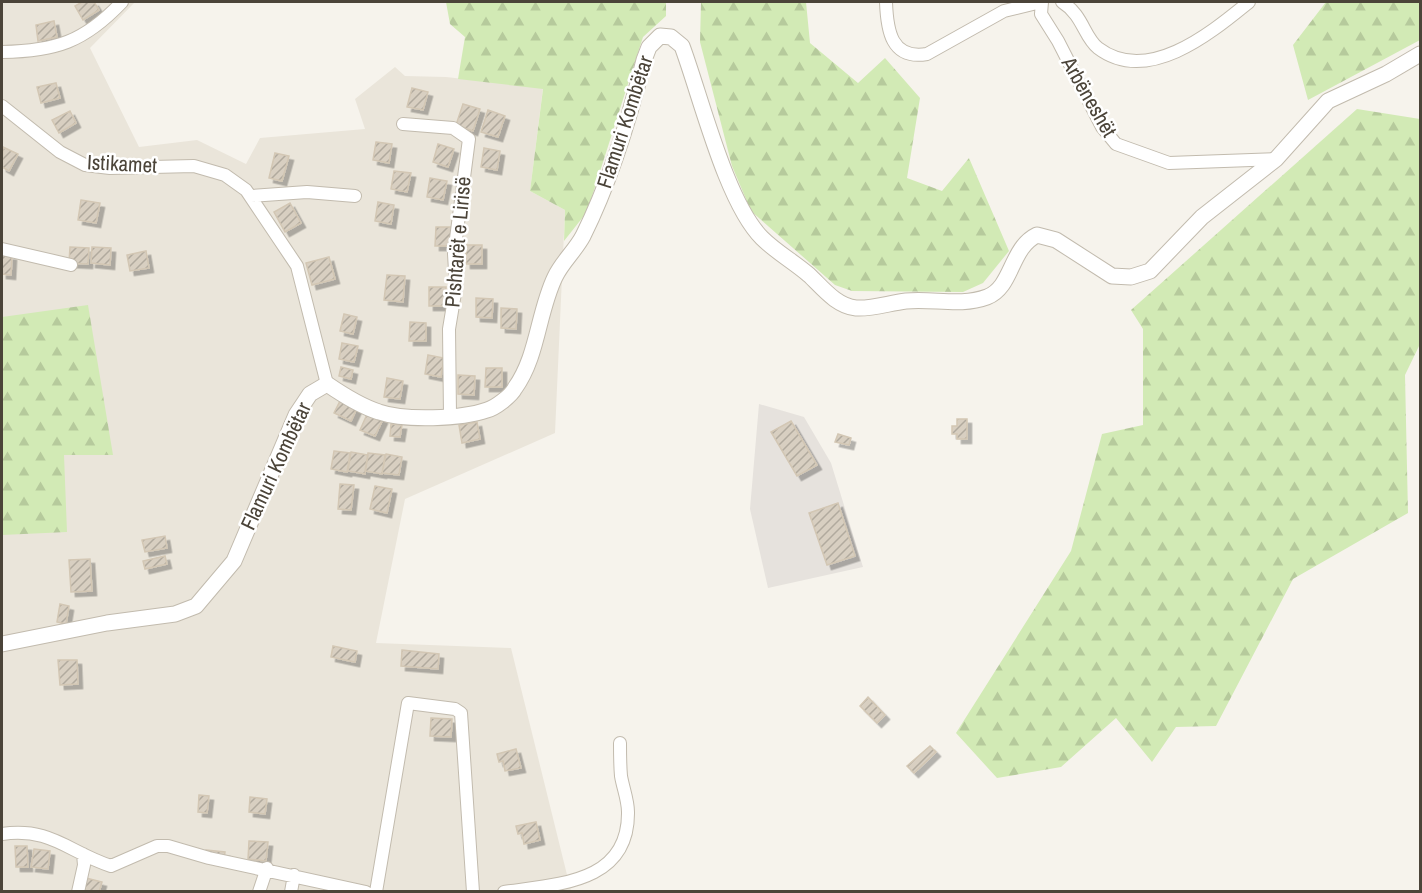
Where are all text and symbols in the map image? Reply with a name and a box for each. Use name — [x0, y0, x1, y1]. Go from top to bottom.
street label: Arbëneshët — [1054, 50, 1124, 142]
street label: Flamuri Kombëtar — [589, 52, 660, 192]
street label: Istikamet — [86, 147, 158, 180]
street label: Pishtarët e Lirisë — [437, 175, 478, 309]
street label: Flamuri Kombëtar — [233, 397, 318, 534]

